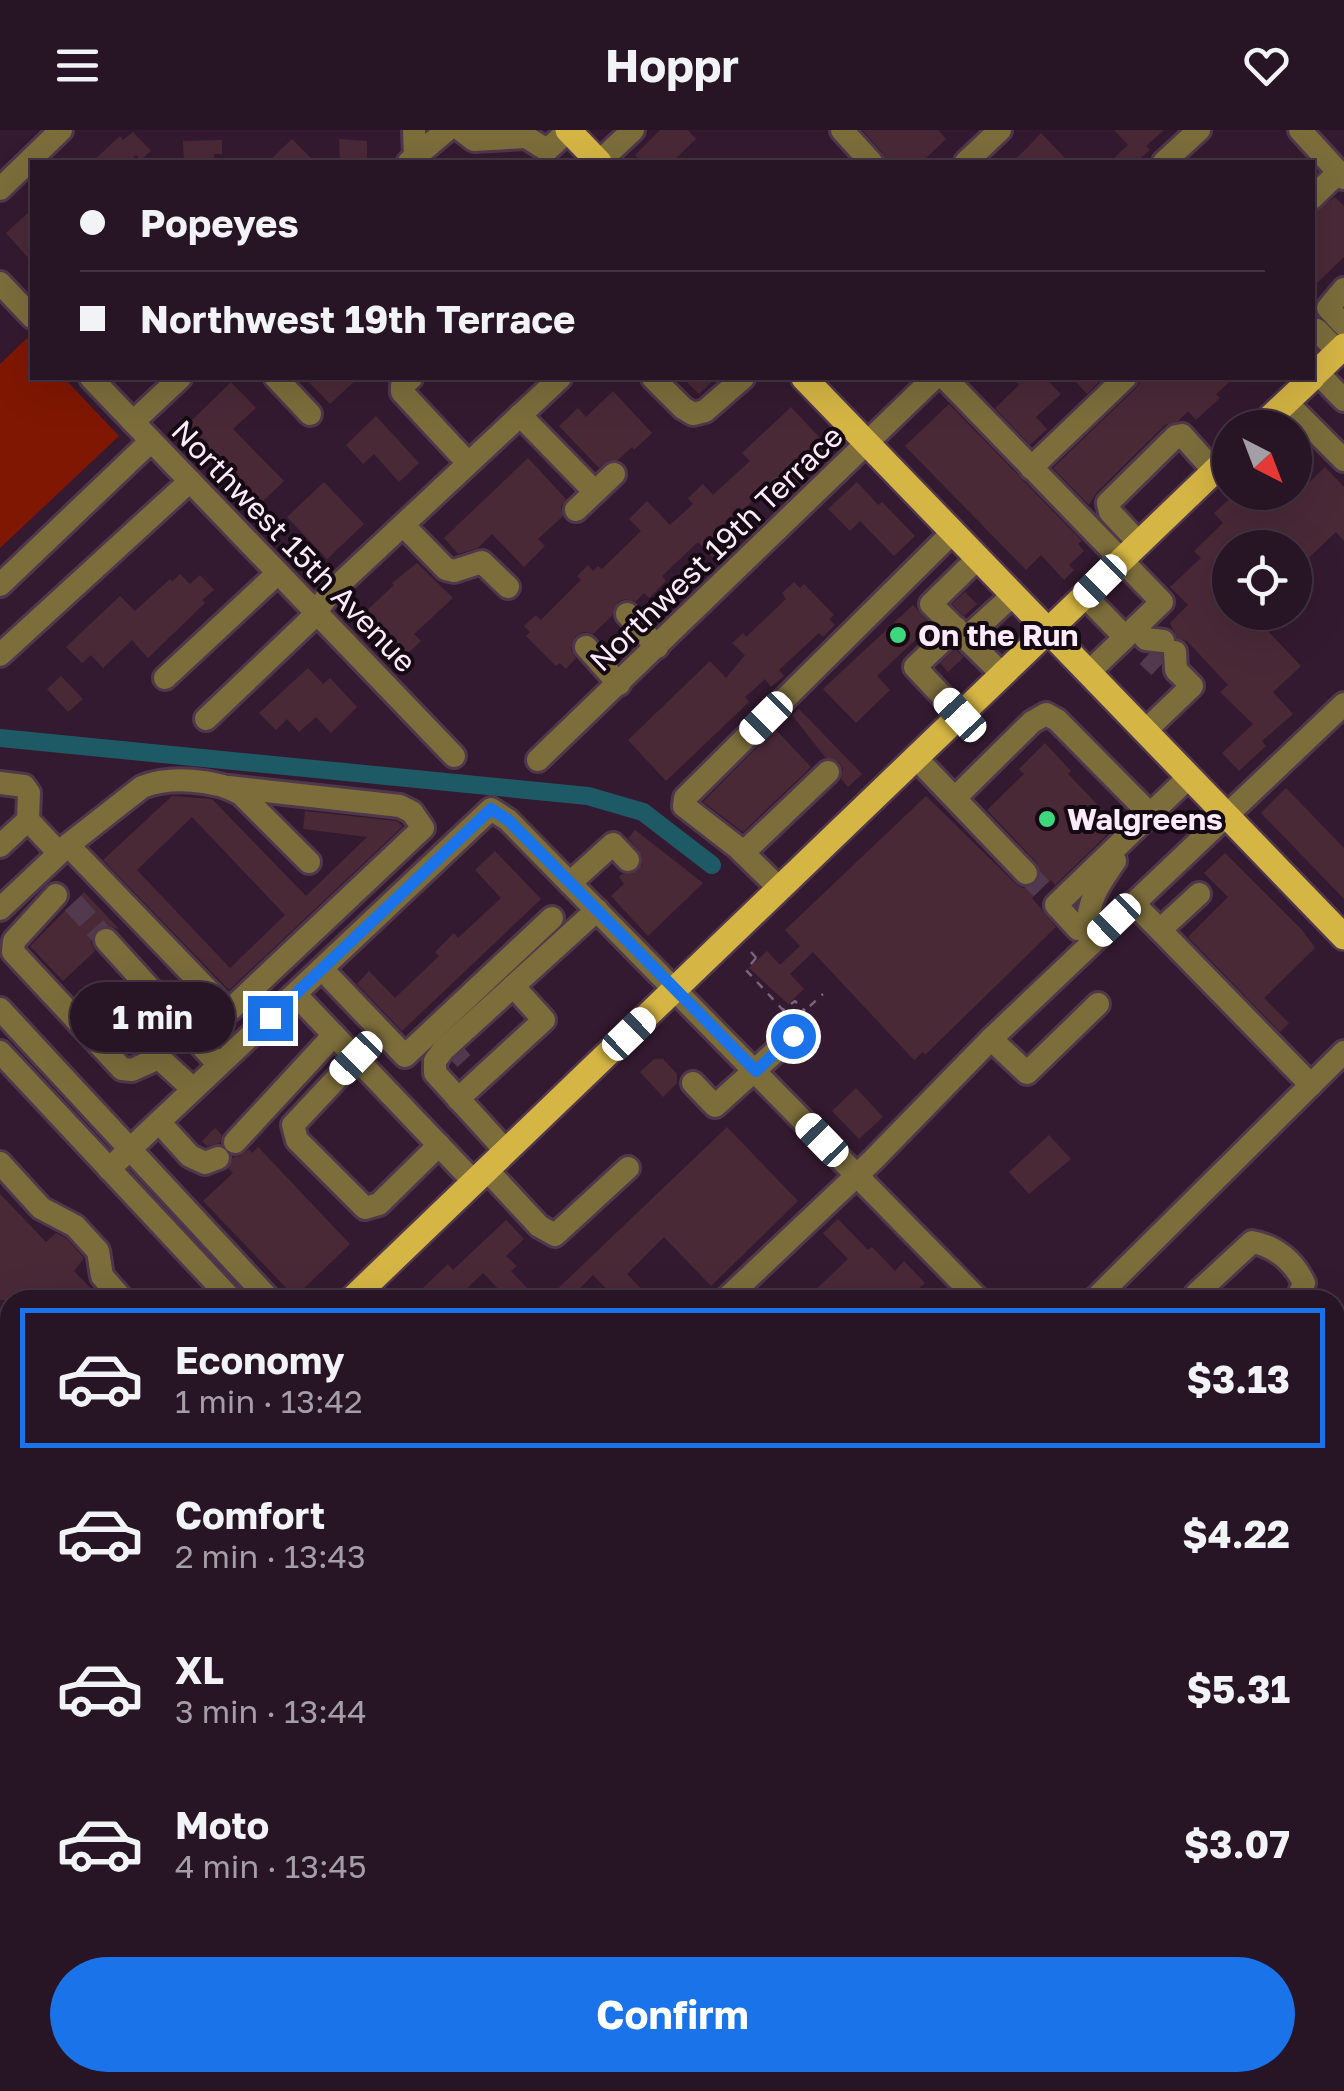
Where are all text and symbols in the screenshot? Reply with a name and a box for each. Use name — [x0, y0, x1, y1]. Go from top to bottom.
icon: menu — [50, 38, 105, 93]
text: Hoppr — [605, 38, 739, 92]
icon: heart — [1239, 38, 1294, 93]
text: Popeyes — [140, 200, 299, 245]
text: Northwest 19th Terrace — [140, 296, 575, 341]
north arrow — [1212, 410, 1312, 510]
map controls — [1212, 410, 1312, 630]
street label: Northwest 15th Avenue — [164, 413, 424, 679]
street label: Northwest 19th Terrace — [582, 418, 850, 678]
button: locate — [1212, 530, 1312, 630]
car — [1068, 549, 1132, 613]
place label: On the Run — [918, 617, 1079, 653]
marker: On the Run — [887, 624, 909, 646]
car — [929, 683, 991, 747]
car — [734, 686, 798, 750]
place label: Walgreens — [1067, 801, 1223, 837]
marker: Walgreens — [1036, 808, 1058, 830]
car — [1082, 888, 1146, 952]
callout: 1 min — [70, 983, 235, 1053]
route end — [248, 996, 293, 1041]
text: 1 min — [112, 998, 193, 1036]
car — [597, 1002, 661, 1066]
route start — [771, 1014, 816, 1059]
car — [324, 1026, 388, 1090]
car — [790, 1108, 854, 1172]
icon: car — [55, 1333, 145, 1423]
text: Economy — [175, 1337, 344, 1382]
text: $3.13 — [1186, 1356, 1290, 1401]
text: 1 min · 13:42 — [175, 1382, 363, 1420]
icon: car — [55, 1488, 145, 1578]
text: Comfort — [175, 1492, 325, 1537]
text: $4.22 — [1182, 1511, 1290, 1556]
text: 2 min · 13:43 — [175, 1537, 366, 1575]
icon: car — [55, 1643, 145, 1733]
text: XL — [175, 1647, 224, 1692]
text: $5.31 — [1186, 1666, 1290, 1711]
text: 3 min · 13:44 — [175, 1692, 367, 1730]
icon: car — [55, 1798, 145, 1888]
text: Moto — [175, 1802, 269, 1847]
text: $3.07 — [1184, 1821, 1290, 1866]
text: 4 min · 13:45 — [175, 1847, 367, 1885]
button: Confirm — [50, 1957, 1295, 2072]

